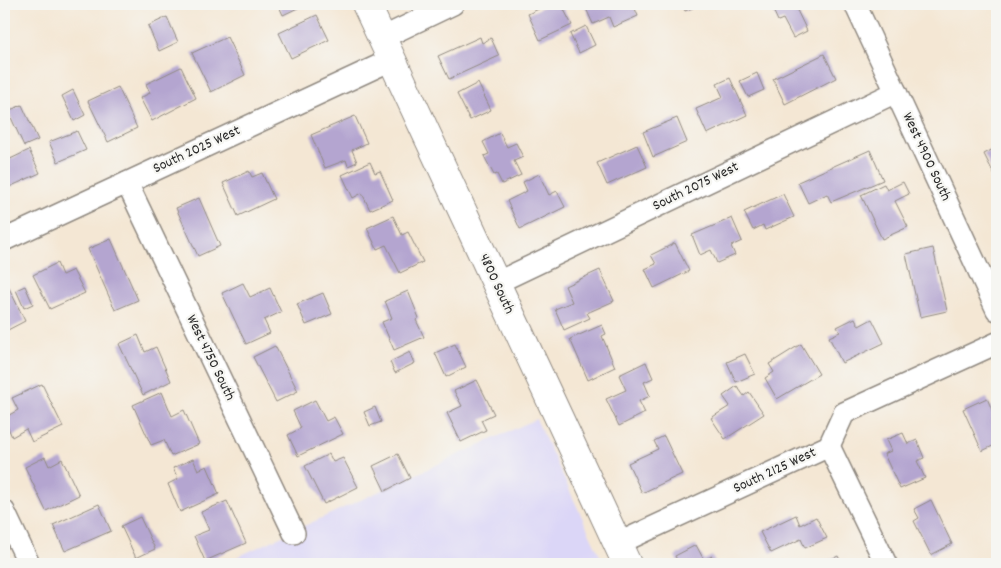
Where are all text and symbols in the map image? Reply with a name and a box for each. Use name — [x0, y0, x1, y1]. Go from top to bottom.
street label: West 4900 South — [896, 109, 956, 205]
street label: South 2025 West — [150, 120, 245, 180]
street label: South 2075 West — [649, 156, 743, 217]
street label: 4800 South — [472, 250, 520, 318]
street label: West 4750 South — [180, 311, 240, 405]
street label: South 2125 West — [730, 442, 821, 500]

